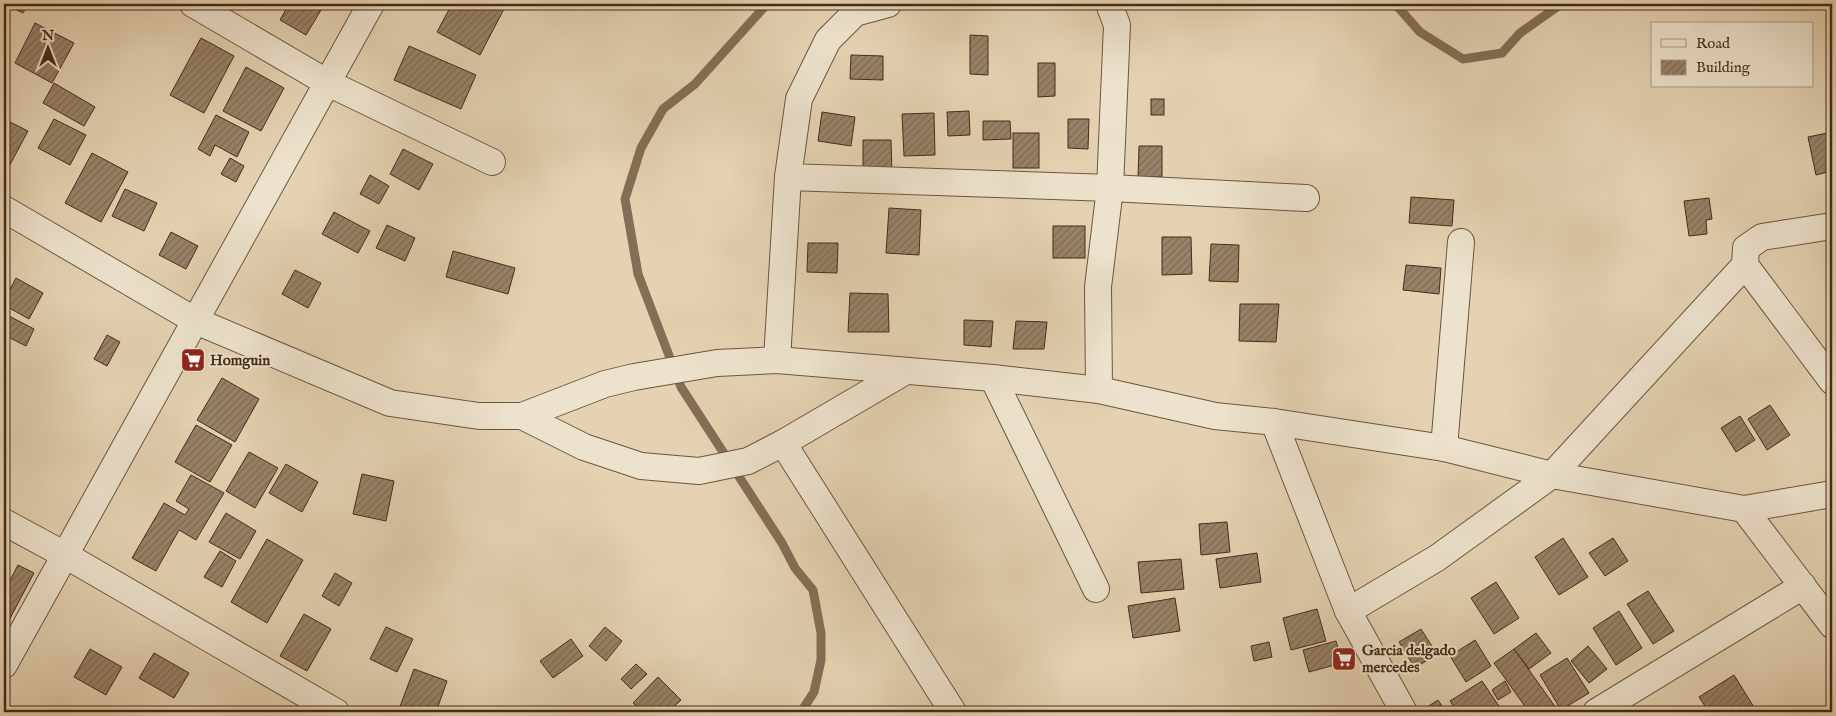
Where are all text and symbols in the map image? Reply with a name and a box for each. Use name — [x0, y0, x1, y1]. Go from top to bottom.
north arrow — [22, 22, 72, 72]
legend — [1651, 22, 1814, 88]
text: N — [41, 27, 54, 45]
text: Road — [1696, 34, 1731, 53]
text: Building — [1696, 58, 1751, 77]
supermarket icon: Homguin — [180, 347, 206, 373]
place label: Homguin — [210, 351, 270, 370]
place label: Garcia delgado mercedes — [1362, 641, 1456, 677]
supermarket icon: Garcia delgado mercedes — [1331, 646, 1357, 672]

